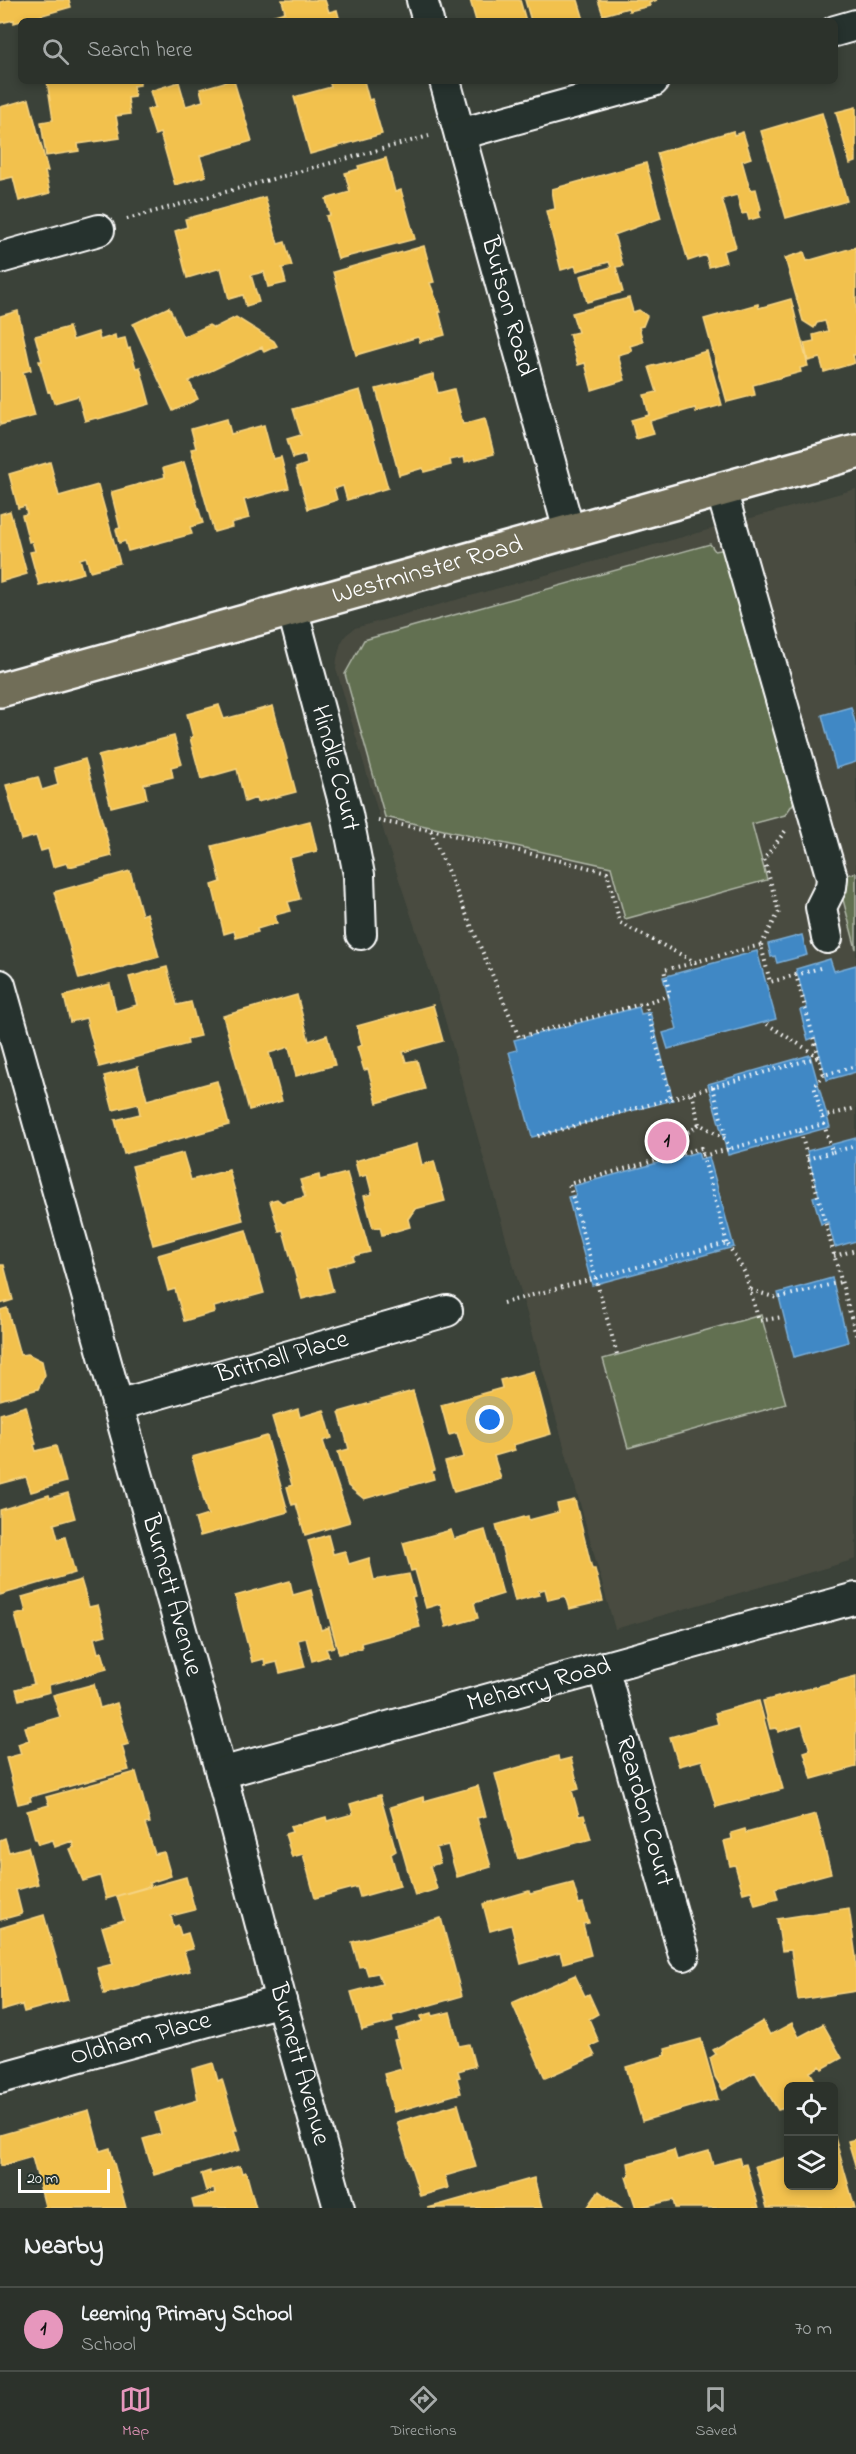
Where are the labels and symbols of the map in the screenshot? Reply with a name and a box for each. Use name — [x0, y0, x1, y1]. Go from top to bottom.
street label: Butson Road — [469, 231, 545, 381]
street label: Westminster Road — [328, 526, 528, 616]
street label: Hindle Court — [300, 701, 369, 835]
pin: 1 — [648, 1118, 686, 1164]
street label: Britnall Place — [211, 1321, 353, 1395]
your location — [475, 1405, 504, 1434]
street label: Burnett Avenue — [130, 1509, 212, 1681]
street label: Meharry Road — [463, 1647, 616, 1723]
street label: Reardon Court — [604, 1732, 683, 1891]
street label: Burnett Avenue — [258, 1978, 340, 2150]
street label: Oldham Place — [66, 2002, 216, 2077]
scale bar — [18, 2166, 110, 2194]

